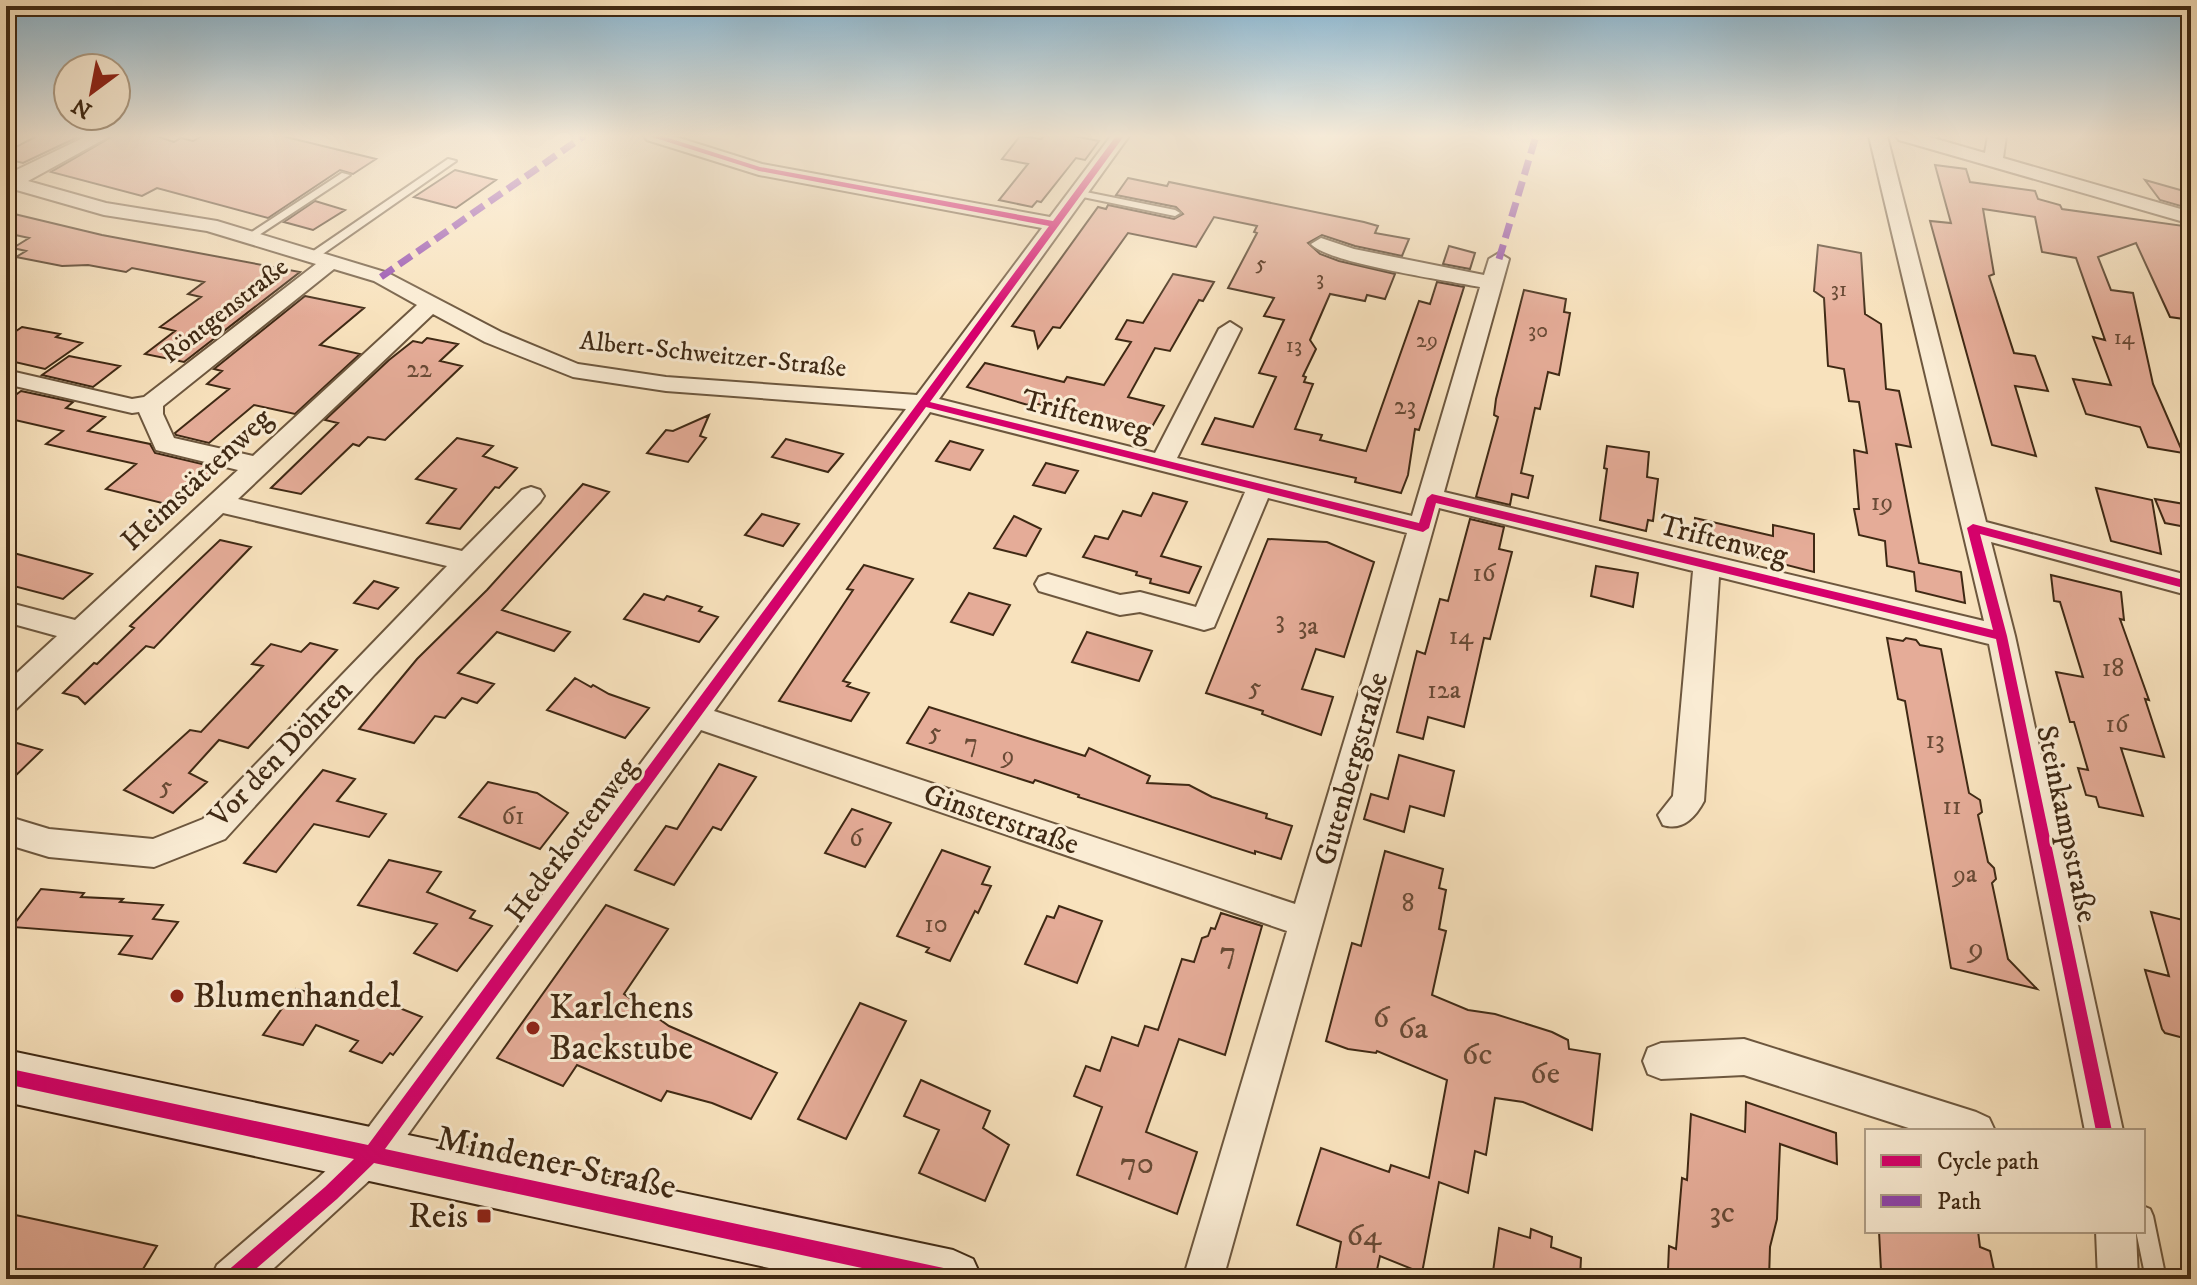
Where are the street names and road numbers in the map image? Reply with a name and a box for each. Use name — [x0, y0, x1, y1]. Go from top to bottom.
street label: Röntgenstraße — [155, 251, 295, 371]
street label: Albert-Schweitzer-Straße — [578, 325, 848, 385]
street label: Triftenweg — [1018, 382, 1155, 450]
street label: Heimstättenweg — [114, 400, 281, 559]
street label: Triftenweg — [1655, 507, 1792, 575]
street label: Gutenbergstraße — [1307, 668, 1397, 870]
street label: Vor den Döhren — [201, 672, 361, 836]
street label: Steinkampstraße — [2027, 722, 2105, 926]
street label: Hederkottenweg — [498, 749, 647, 930]
street label: Ginsterstraße — [919, 776, 1083, 864]
street label: Mindener Straße — [432, 1116, 680, 1210]

